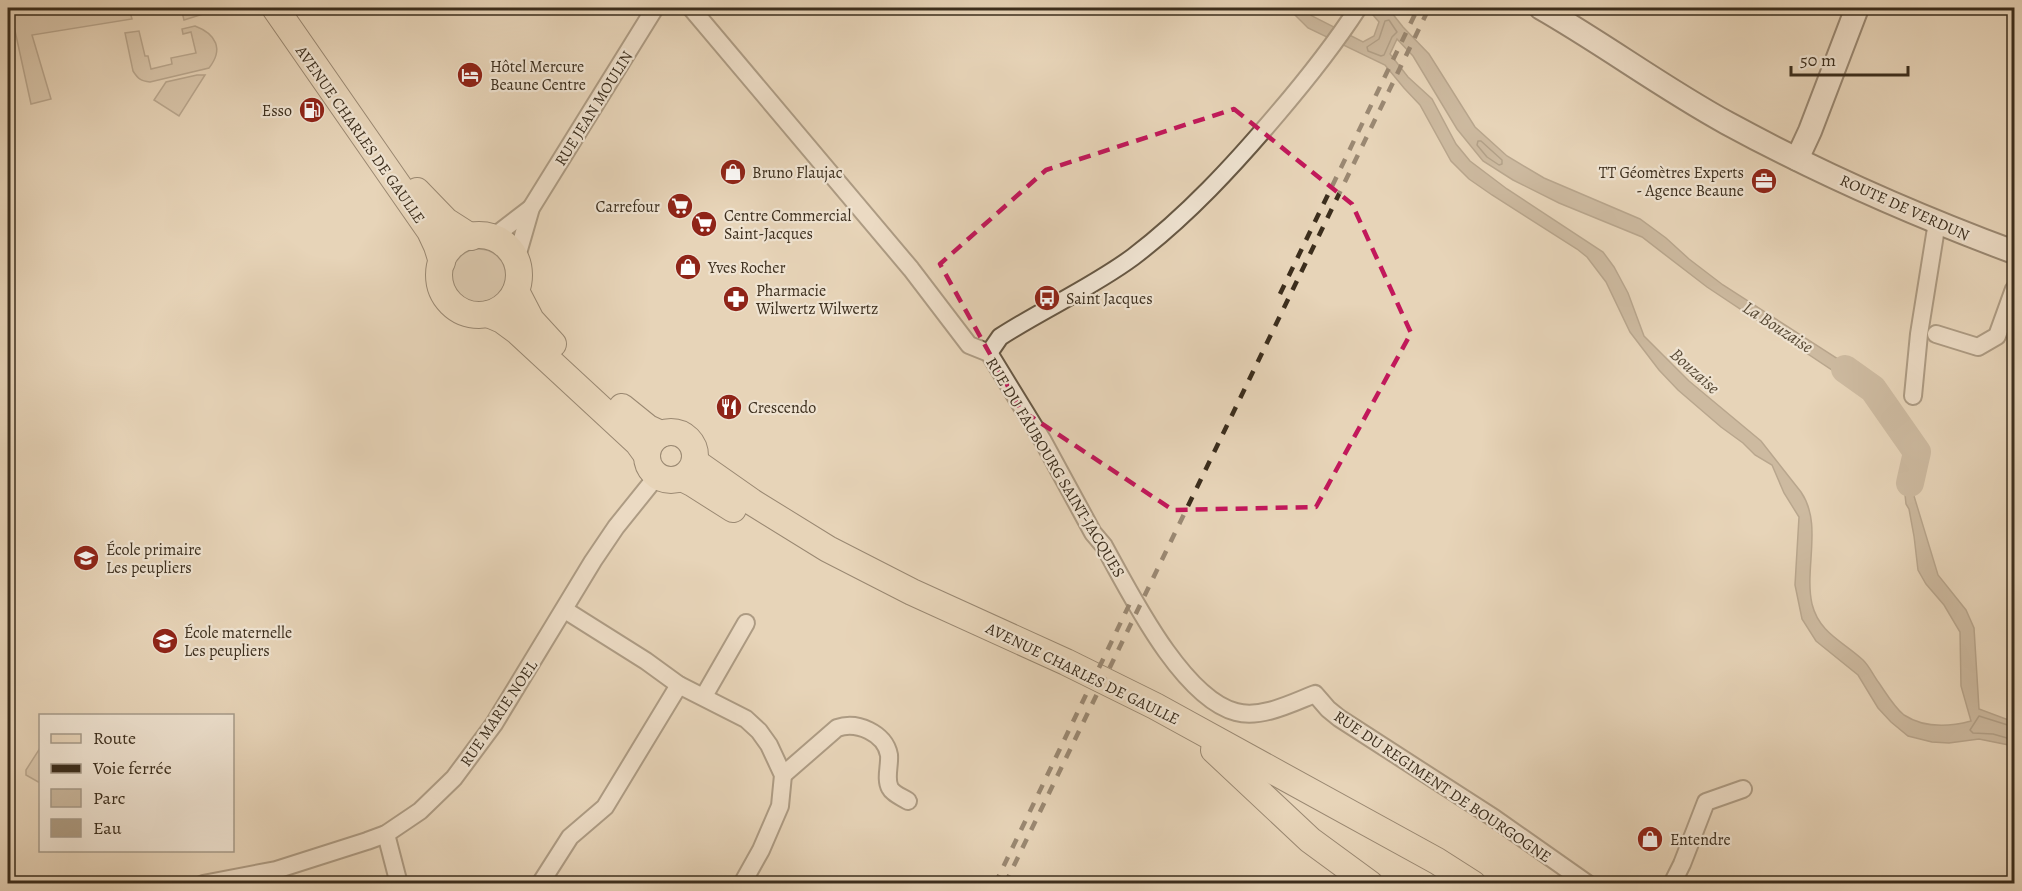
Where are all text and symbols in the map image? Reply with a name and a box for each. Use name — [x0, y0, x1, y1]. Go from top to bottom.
scale bar — [1791, 39, 1908, 77]
street label: AVENUE CHARLES DE GAULLE — [290, 40, 430, 228]
street label: RUE JEAN MOULIN — [550, 47, 638, 170]
text: 50 m — [1800, 48, 1836, 72]
place label: Hôtel Mercure Beaune Centre — [490, 56, 586, 96]
hotel icon: Hôtel Mercure Beaune Centre — [455, 60, 485, 90]
fuel station icon: Esso — [297, 95, 327, 125]
place label: Esso — [262, 100, 292, 122]
shop icon: Bruno Flaujac — [718, 157, 748, 187]
place label: Bruno Flaujac — [752, 162, 843, 184]
place label: TT Géomètres Experts - Agence Beaune — [1599, 162, 1744, 202]
office icon: TT Géomètres Experts - Agence Beaune — [1749, 166, 1779, 196]
street label: ROUTE DE VERDUN — [1836, 170, 1973, 246]
supermarket icon: Carrefour — [665, 191, 695, 221]
place label: Carrefour — [596, 196, 660, 218]
place label: Centre Commercial Saint-Jacques — [724, 205, 851, 245]
supermarket icon: Centre Commercial Saint-Jacques — [689, 209, 719, 239]
shop icon: Yves Rocher — [673, 252, 703, 282]
place label: Yves Rocher — [707, 257, 786, 279]
place label: Pharmacie Wilwertz Wilwertz — [755, 280, 878, 320]
bus stop icon: Saint Jacques — [1032, 283, 1062, 313]
pharmacy icon: Pharmacie Wilwertz Wilwertz — [721, 284, 751, 314]
place label: Saint Jacques — [1066, 288, 1153, 310]
water label: La Bouzaise — [1738, 295, 1818, 359]
water label: Bouzaise — [1665, 342, 1725, 400]
street label: RUE DU FAUBOURG SAINT-JACQUES — [980, 353, 1130, 582]
restaurant icon: Crescendo — [714, 392, 744, 422]
place label: Crescendo — [748, 397, 816, 419]
place label: École primaire Les peupliers — [106, 539, 201, 579]
school or university icon: École primaire Les peupliers — [71, 543, 101, 573]
street label: AVENUE CHARLES DE GAULLE — [981, 617, 1183, 730]
place label: École maternelle Les peupliers — [184, 622, 292, 662]
school or university icon: École maternelle Les peupliers — [150, 626, 180, 656]
street label: RUE MARIE NOEL — [455, 655, 543, 771]
street label: RUE DU REGIMENT DE BOURGOGNE — [1329, 706, 1556, 868]
legend — [39, 714, 234, 852]
text: Route — [93, 726, 136, 750]
text: Voie ferrée — [92, 756, 172, 780]
text: Parc — [93, 786, 125, 810]
text: Eau — [93, 816, 122, 840]
shop icon: Entendre — [1635, 824, 1665, 854]
place label: Entendre — [1670, 829, 1731, 851]

